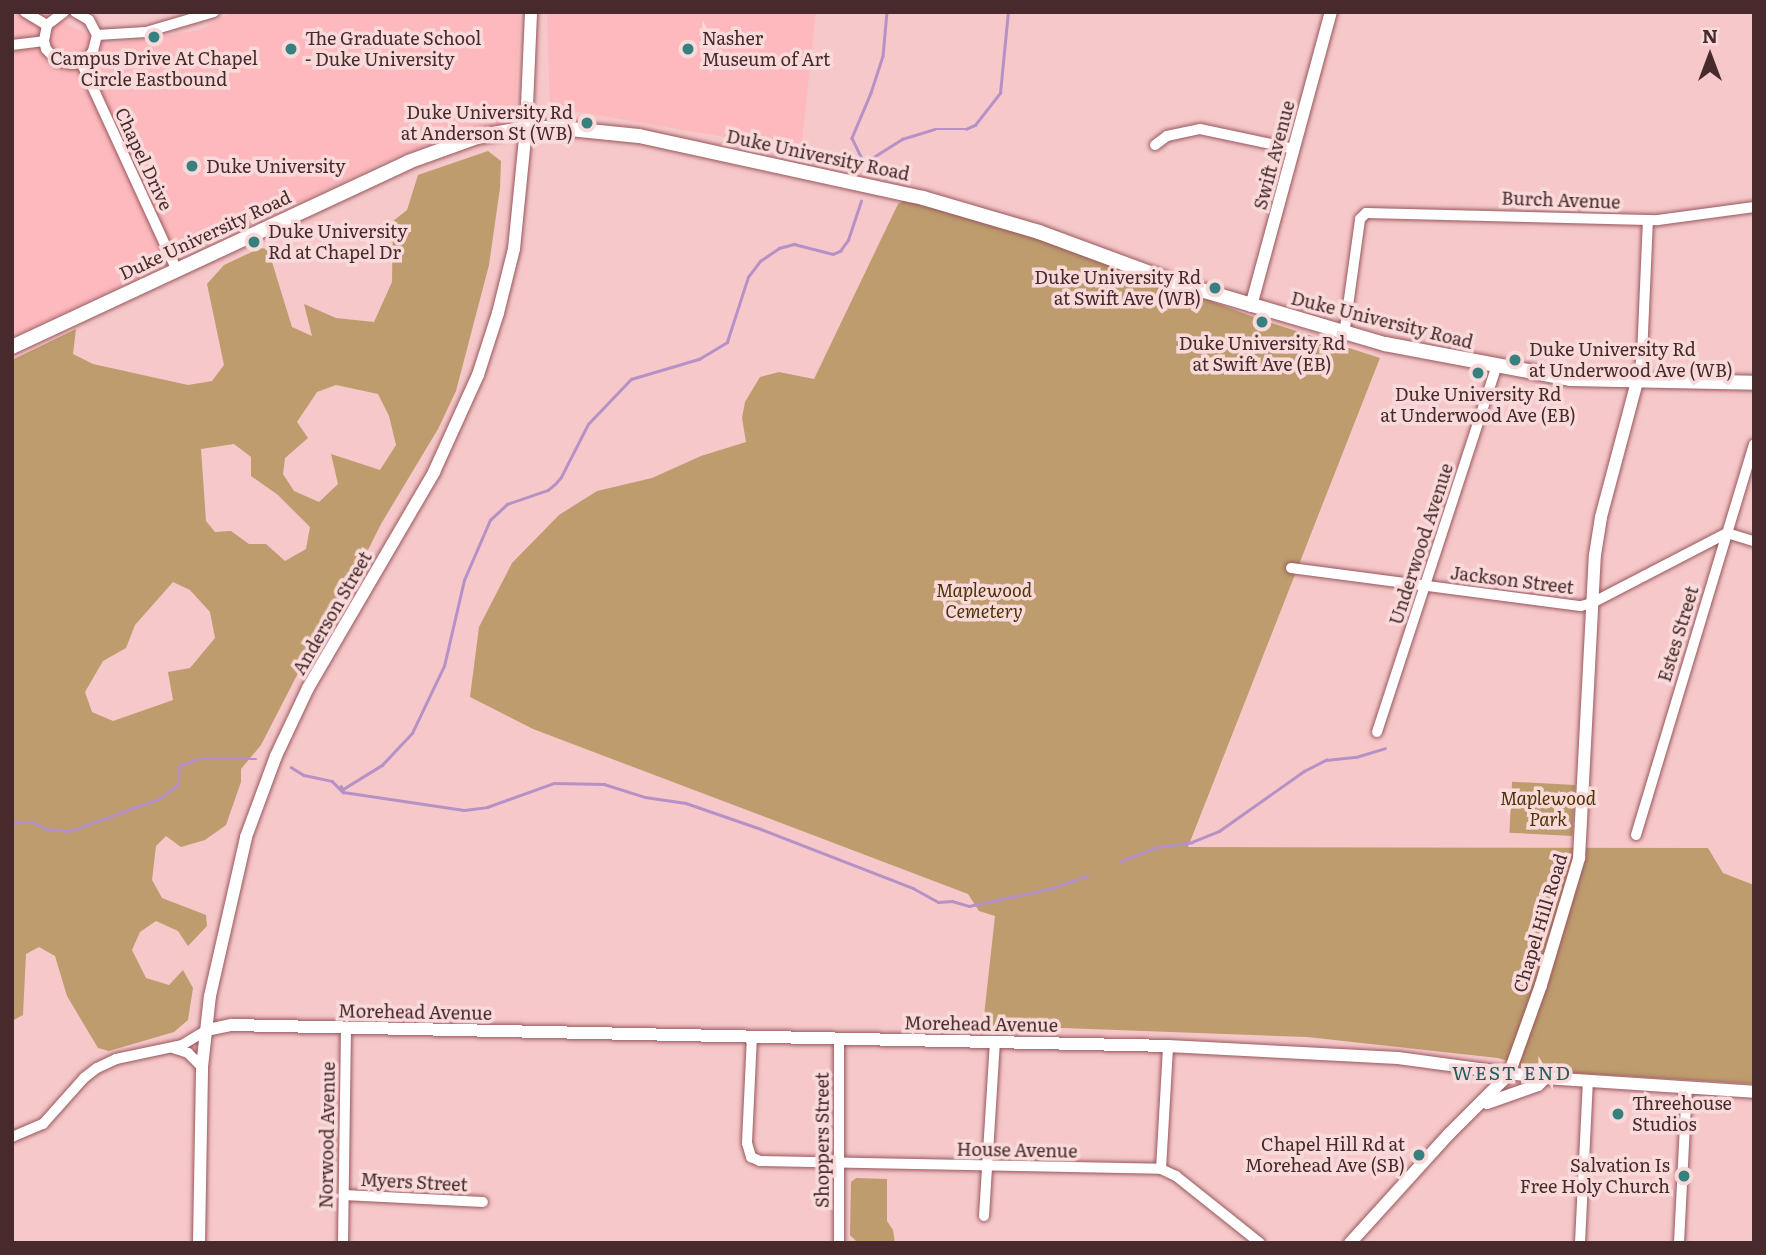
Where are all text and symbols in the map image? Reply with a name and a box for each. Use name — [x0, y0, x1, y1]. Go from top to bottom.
north arrow — [1675, 21, 1745, 91]
text: N — [1702, 21, 1718, 49]
place label: The Graduate School - Duke University — [305, 28, 481, 70]
place label: Nasher Museum of Art — [702, 28, 830, 70]
marker: Campus Drive At Chapel Circle Eastbound — [146, 29, 162, 45]
marker: The Graduate School - Duke University — [283, 41, 299, 57]
marker: Nasher Museum of Art — [680, 41, 696, 57]
place label: Campus Drive At Chapel Circle Eastbound — [50, 48, 258, 90]
street label: Swift Avenue — [1249, 98, 1299, 212]
place label: Duke University Rd at Anderson St (WB) — [401, 102, 573, 144]
street label: Chapel Drive — [111, 104, 177, 214]
marker: Duke University Rd at Anderson St (WB) — [579, 115, 595, 131]
street label: Duke University Road — [724, 125, 912, 185]
place label: Duke University — [206, 155, 346, 177]
marker: Duke University — [184, 158, 200, 174]
street label: Duke University Road — [116, 186, 294, 284]
street label: Burch Avenue — [1501, 187, 1621, 213]
place label: Duke University Rd at Chapel Dr — [268, 221, 408, 264]
marker: Duke University Rd at Chapel Dr — [246, 234, 262, 250]
place label: Duke University Rd at Swift Ave (WB) — [1034, 267, 1201, 310]
marker: Duke University Rd at Swift Ave (WB) — [1207, 280, 1223, 296]
street label: Duke University Road — [1289, 287, 1475, 353]
marker: Duke University Rd at Swift Ave (EB) — [1254, 314, 1270, 330]
place label: Duke University Rd at Swift Ave (EB) — [1179, 333, 1345, 376]
place label: Duke University Rd at Underwood Ave (WB) — [1529, 339, 1733, 382]
marker: Duke University Rd at Underwood Ave (WB) — [1507, 352, 1523, 368]
marker: Duke University Rd at Underwood Ave (EB) — [1470, 365, 1486, 381]
place label: Duke University Rd at Underwood Ave (EB) — [1380, 384, 1576, 426]
street label: Underwood Avenue — [1385, 460, 1457, 628]
street label: Anderson Street — [288, 548, 376, 678]
street label: Jackson Street — [1449, 562, 1575, 598]
park label: Maplewood Cemetery — [936, 580, 1032, 622]
street label: Estes Street — [1653, 584, 1703, 684]
park label: Maplewood Park — [1500, 788, 1596, 830]
street label: Chapel Hill Road — [1509, 851, 1571, 995]
street label: Morehead Avenue — [338, 1000, 492, 1024]
street label: Morehead Avenue — [904, 1012, 1058, 1036]
street label: Norwood Avenue — [315, 1061, 339, 1209]
district label: WEST END — [1453, 1062, 1571, 1084]
street label: Shoppers Street — [811, 1072, 833, 1208]
place label: Threehouse Studios — [1632, 1093, 1732, 1136]
marker: Threehouse Studios — [1610, 1106, 1626, 1122]
place label: Chapel Hill Rd at Morehead Ave (SB) — [1245, 1134, 1405, 1176]
street label: House Avenue — [956, 1138, 1078, 1162]
marker: Chapel Hill Rd at Morehead Ave (SB) — [1411, 1147, 1427, 1163]
place label: Salvation Is Free Holy Church — [1520, 1155, 1670, 1198]
street label: Myers Street — [360, 1168, 468, 1196]
marker: Salvation Is Free Holy Church — [1676, 1168, 1692, 1184]

